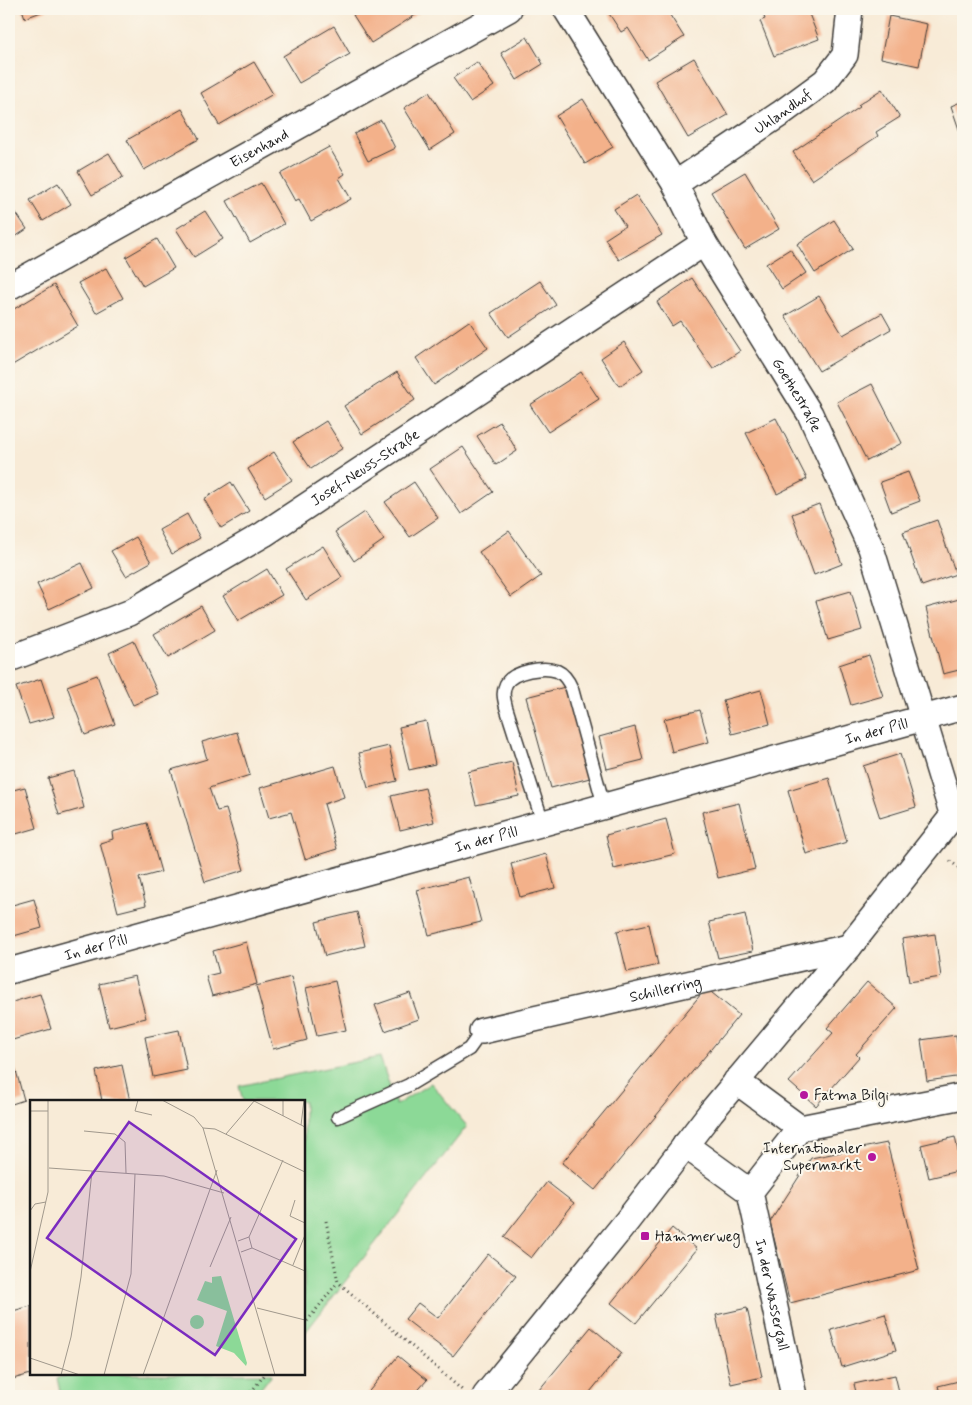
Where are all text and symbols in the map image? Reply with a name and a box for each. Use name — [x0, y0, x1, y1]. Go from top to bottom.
street label: Uhlandhof — [751, 85, 816, 139]
street label: Eisenhand — [227, 125, 292, 173]
street label: Goethestraße — [767, 354, 826, 435]
street label: Josef-Neuss-Straße — [307, 425, 424, 511]
street label: In der Pill — [843, 714, 910, 750]
street label: In der Pill — [453, 822, 520, 858]
street label: In der Pill — [62, 930, 130, 966]
street label: Schillerring — [628, 972, 704, 1008]
place label: Fatma Bilgi — [814, 1086, 889, 1107]
marker: Fatma Bilgi — [798, 1089, 810, 1101]
inset map — [30, 1100, 305, 1375]
place label: Internationaler Supermarkt — [763, 1139, 862, 1176]
marker: Internationaler Supermarkt — [866, 1151, 878, 1163]
place label: Hammerweg — [655, 1227, 740, 1248]
marker: Hammerweg — [639, 1230, 651, 1242]
street label: In der Wassergall — [749, 1237, 793, 1353]

